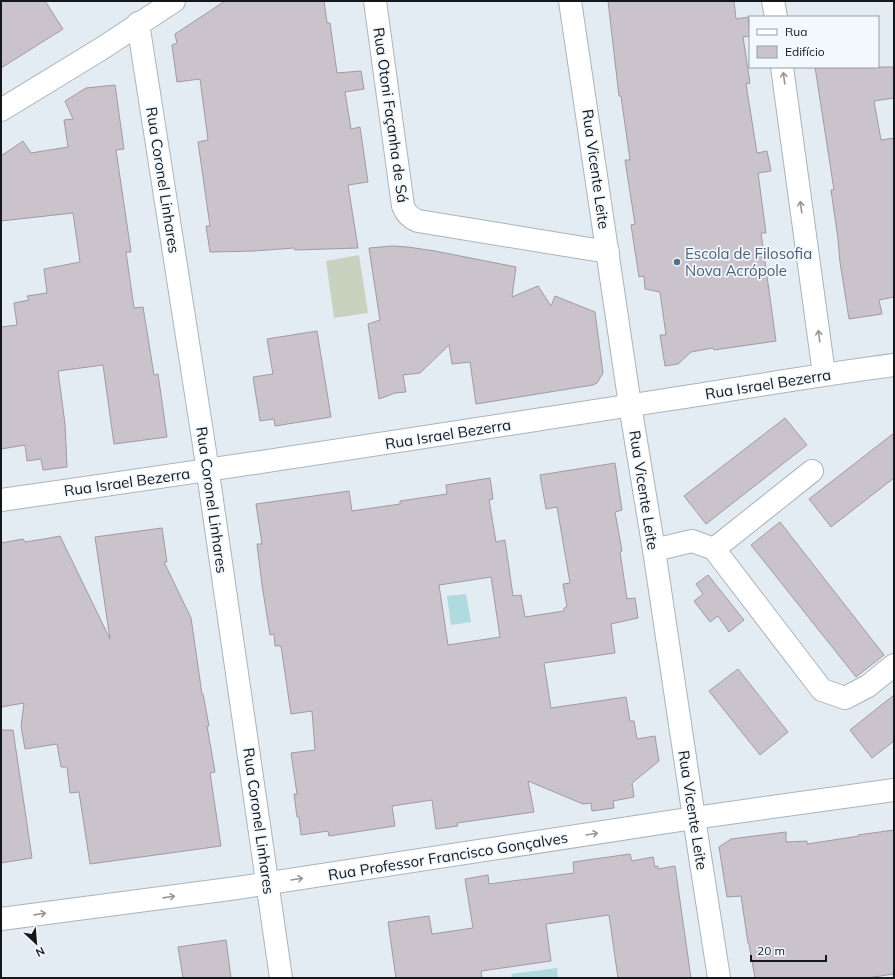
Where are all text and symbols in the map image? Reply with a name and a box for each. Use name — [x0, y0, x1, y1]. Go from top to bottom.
legend — [749, 16, 879, 68]
text: Rua — [785, 24, 807, 39]
street label: Rua Otoni Façanha de Sá — [369, 26, 413, 204]
text: Edifício — [785, 44, 825, 59]
one-way arrow — [780, 72, 788, 85]
street label: Rua Coronel Linhares — [142, 105, 184, 255]
street label: Rua Vicente Leite — [578, 108, 614, 230]
one-way arrow — [797, 201, 805, 214]
place label: Escola de Filosofia Nova Acrópole — [685, 244, 812, 280]
marker: Escola de Filosofia Nova Acrópole — [672, 257, 682, 267]
one-way arrow — [815, 329, 823, 342]
street label: Rua Israel Bezerra — [704, 365, 832, 403]
street label: Rua Israel Bezerra — [384, 415, 512, 453]
street label: Rua Coronel Linhares — [192, 425, 232, 575]
street label: Rua Vicente Leite — [625, 429, 663, 551]
street label: Rua Israel Bezerra — [63, 464, 191, 500]
street label: Rua Coronel Linhares — [239, 746, 279, 896]
street label: Rua Vicente Leite — [674, 749, 712, 871]
street label: Rua Professor Francisco Gonçalves — [327, 828, 569, 884]
one-way arrow — [585, 830, 598, 838]
one-way arrow — [290, 875, 303, 883]
one-way arrow — [162, 893, 175, 901]
one-way arrow — [33, 910, 46, 918]
north arrow — [16, 923, 56, 963]
scale bar — [751, 937, 826, 963]
text: 20 m — [757, 943, 785, 958]
text: N — [34, 944, 47, 960]

